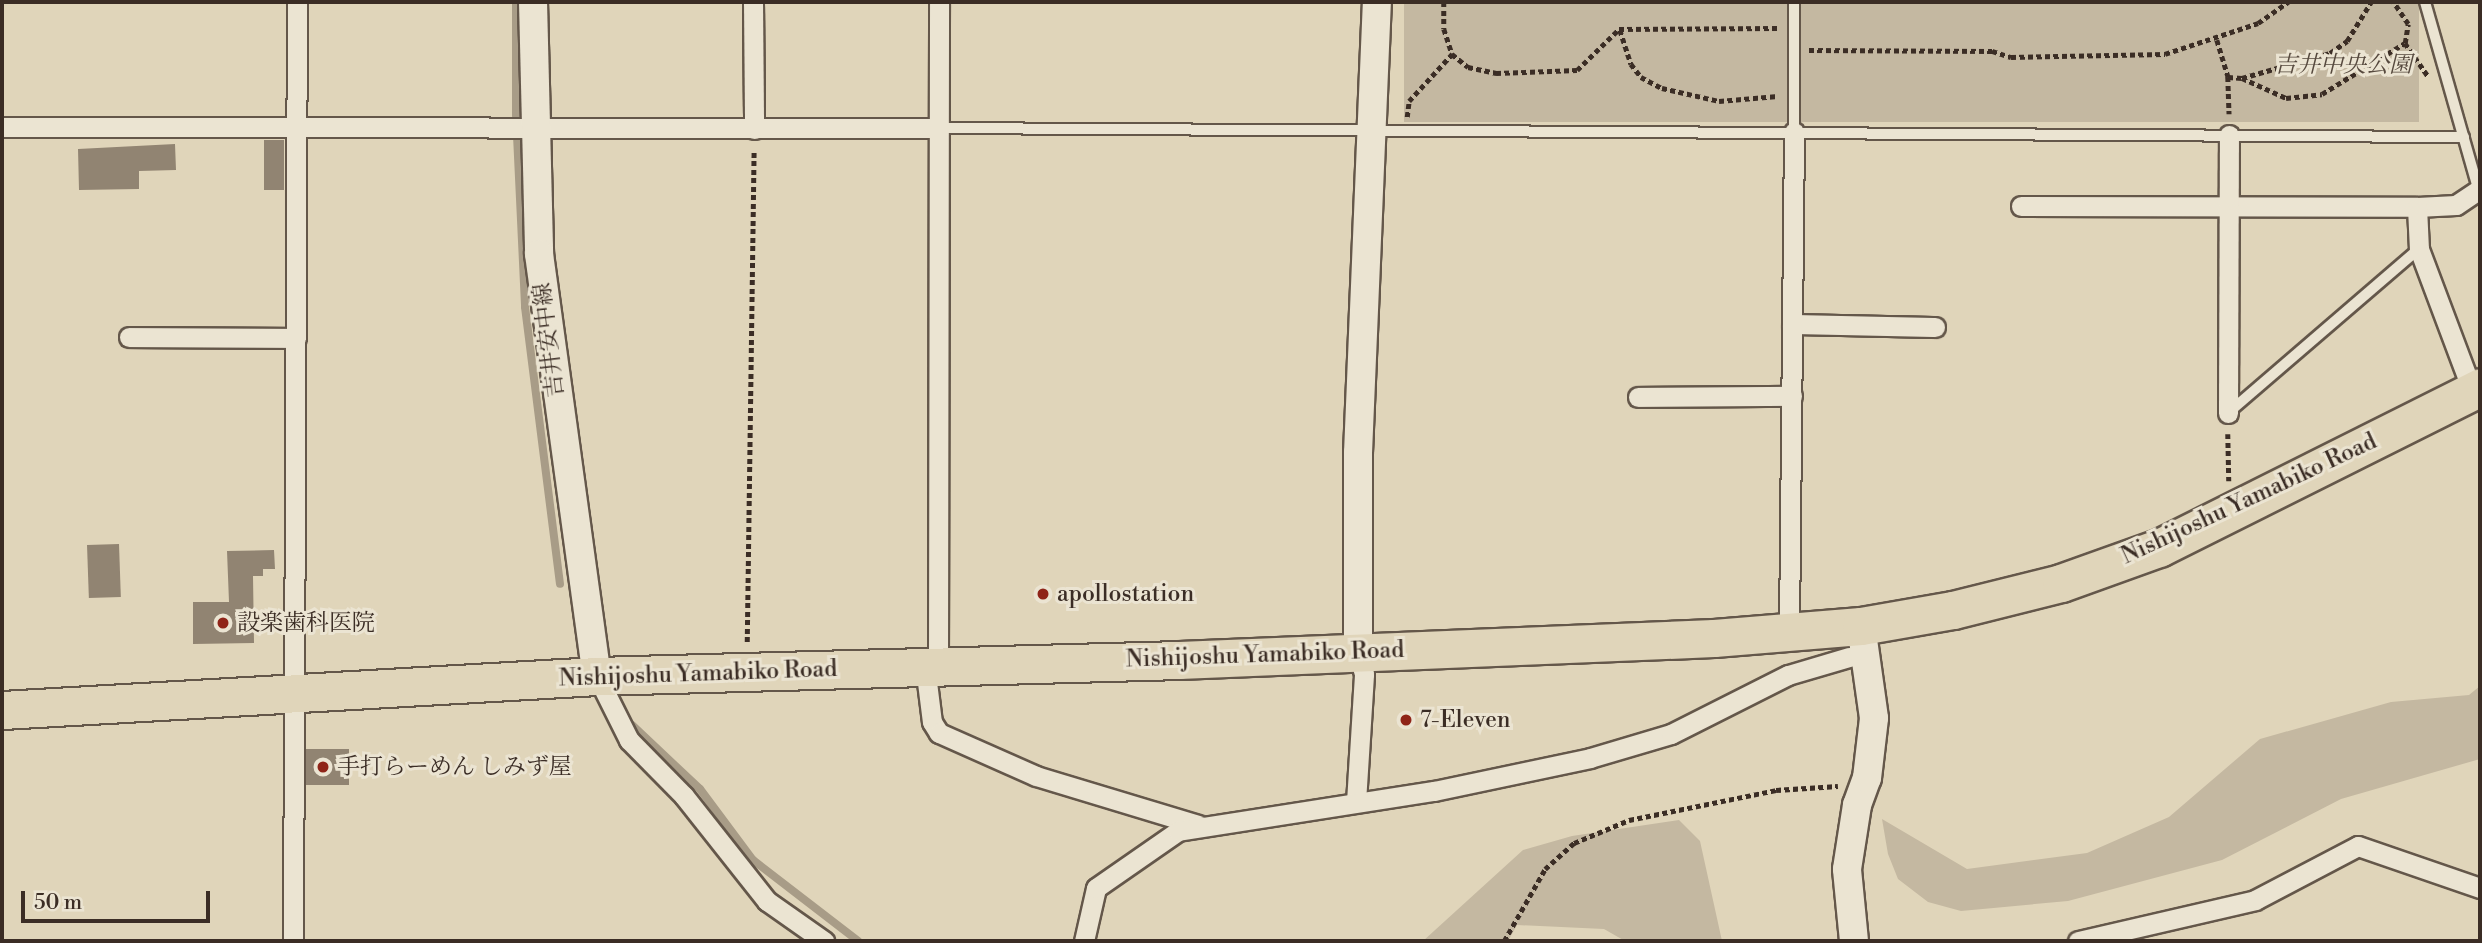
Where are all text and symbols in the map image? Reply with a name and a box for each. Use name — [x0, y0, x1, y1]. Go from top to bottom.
park label: 吉井中央公園 — [2274, 51, 2412, 79]
street label: 吉井安中線 — [528, 281, 570, 399]
street label: Nishijoshu Yamabiko Road — [2117, 428, 2381, 570]
place label: apollostation — [1057, 580, 1194, 608]
marker: apollostation — [1035, 586, 1051, 602]
place label: 設楽歯科医院 — [237, 609, 375, 637]
marker: 設楽歯科医院 — [215, 615, 231, 631]
street label: Nishijoshu Yamabiko Road — [1125, 636, 1405, 674]
street label: Nishijoshu Yamabiko Road — [558, 655, 838, 693]
place label: 7-Eleven — [1420, 706, 1511, 734]
marker: 7-Eleven — [1398, 712, 1414, 728]
place label: 手打らーめん しみず屋 — [337, 753, 572, 781]
marker: 手打らーめん しみず屋 — [315, 759, 331, 775]
scale bar — [24, 876, 214, 920]
text: 50 m — [34, 890, 82, 916]

